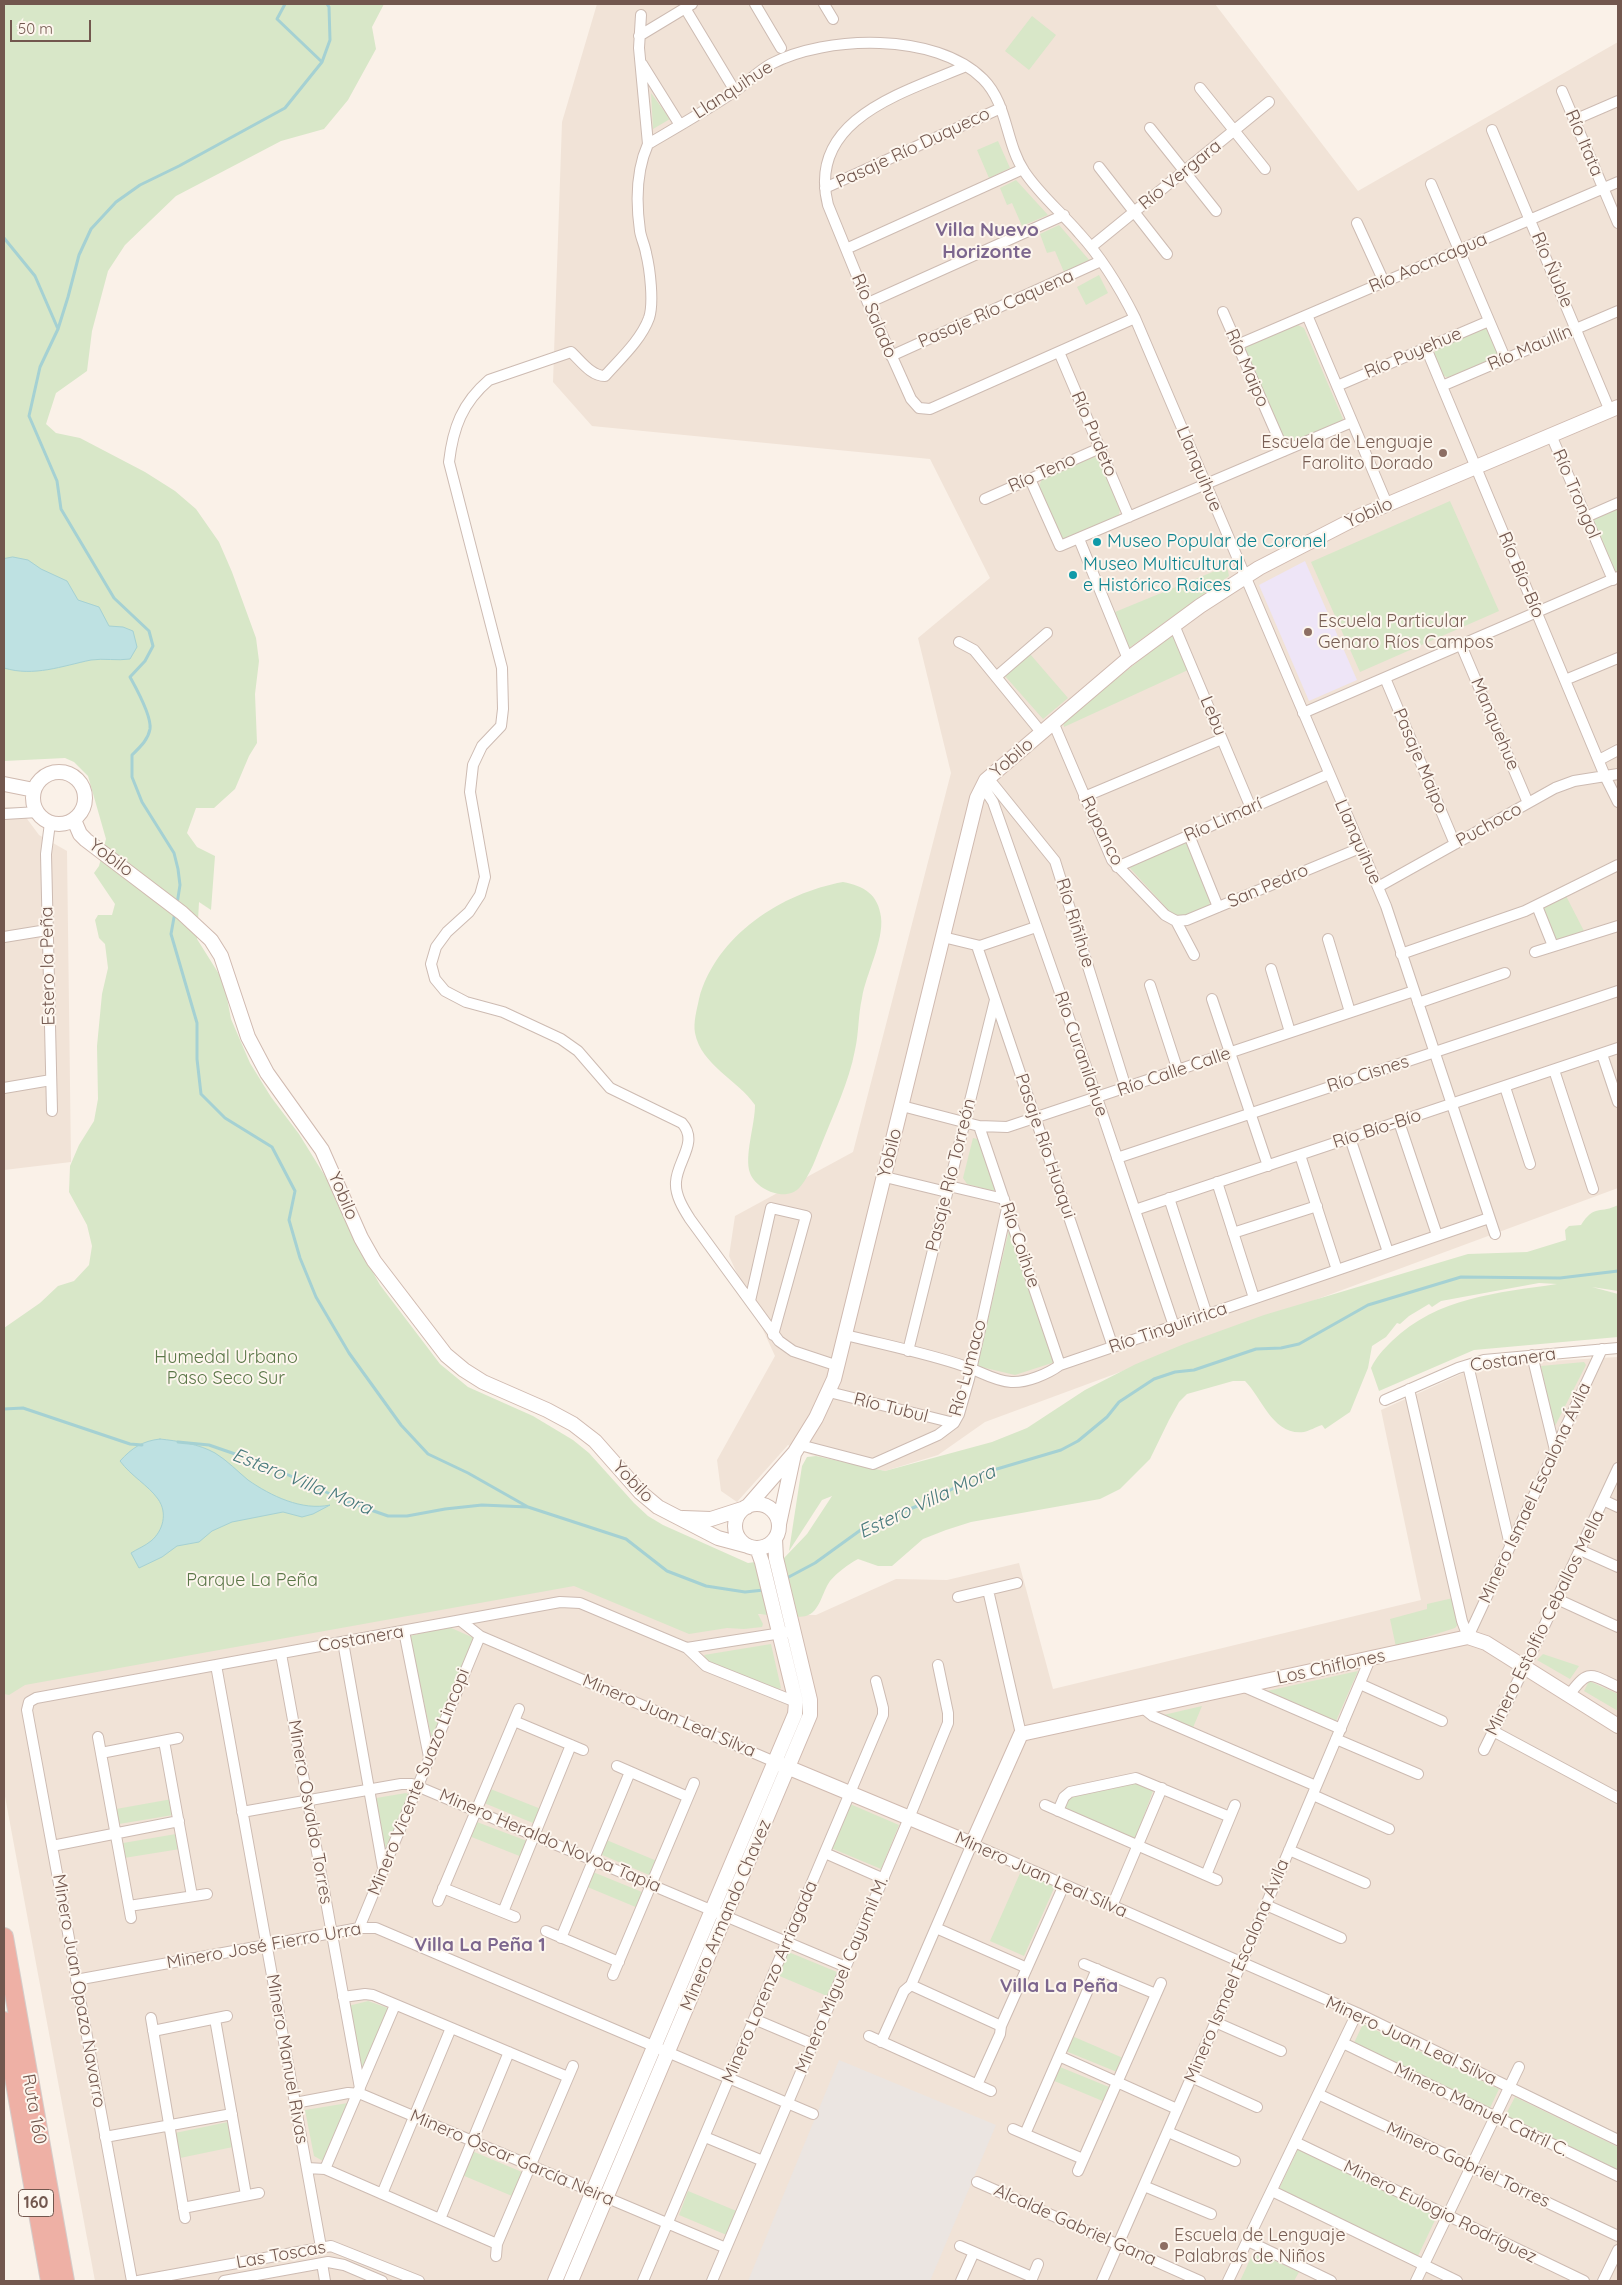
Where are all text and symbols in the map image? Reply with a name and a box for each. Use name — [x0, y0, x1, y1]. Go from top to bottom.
scale bar — [12, 10, 94, 42]
text: 50 m — [18, 19, 53, 38]
street label: Llanquihue — [689, 56, 777, 124]
street label: Pasaje Río Duqueco — [833, 103, 993, 193]
street label: Río Itata — [1560, 106, 1608, 180]
street label: Río Vergara — [1134, 135, 1226, 215]
district label: Villa Nuevo Horizonte — [935, 219, 1039, 263]
street label: Río Aocncagua — [1366, 228, 1490, 298]
street label: Río Ñuble — [1526, 229, 1578, 311]
street label: Pasaje Río Caquena — [915, 265, 1077, 353]
street label: Río Salado — [847, 271, 901, 361]
street label: Río Maullín — [1484, 320, 1576, 376]
street label: Río Puyehue — [1361, 323, 1465, 383]
street label: Río Maipo — [1220, 326, 1274, 410]
street label: Río Pudeto — [1066, 388, 1122, 480]
street label: Llanquihue — [1171, 423, 1227, 515]
place label: Escuela de Lenguaje Farolito Dorado — [1261, 432, 1433, 474]
street label: Río Trongol — [1547, 446, 1605, 542]
marker: Escuela de Lenguaje Farolito Dorado — [1437, 447, 1449, 459]
street label: Río Teno — [1005, 449, 1079, 497]
street label: Yobilo — [1342, 493, 1396, 533]
street label: Río Bío-Bío — [1493, 529, 1549, 621]
place label: Museo Popular de Coronel — [1107, 531, 1327, 553]
marker: Museo Popular de Coronel — [1091, 536, 1103, 548]
place label: Museo Multicultural e Histórico Raices — [1083, 554, 1243, 596]
marker: Museo Multicultural e Histórico Raices — [1067, 569, 1079, 581]
place label: Escuela Particular Genaro Ríos Campos — [1318, 611, 1494, 654]
marker: Escuela Particular Genaro Ríos Campos — [1302, 626, 1314, 638]
street label: Manquehue — [1466, 675, 1524, 773]
street label: Lebu — [1195, 693, 1231, 739]
street label: Pasaje Maipo — [1388, 705, 1452, 817]
street label: Yobilo — [986, 734, 1038, 782]
street label: Rupanco — [1076, 793, 1128, 869]
street label: Río Limarí — [1181, 793, 1265, 847]
street label: Llanquihue — [1330, 796, 1386, 888]
street label: Puchoco — [1452, 798, 1526, 852]
street label: Yobilo — [85, 834, 137, 882]
street label: San Pedro — [1224, 859, 1312, 913]
street label: Río Riñihue — [1051, 876, 1099, 970]
street label: Estero la Peña — [36, 906, 60, 1026]
street label: Río Curanilahue — [1049, 988, 1113, 1120]
street label: Río Calle Calle — [1114, 1043, 1234, 1101]
street label: Río Cisnes — [1324, 1051, 1412, 1097]
street label: Pasaje Río Huaqui — [1010, 1071, 1080, 1221]
street label: Pasaje Río Torreón — [922, 1096, 980, 1254]
street label: Río Bío-Bío — [1330, 1105, 1424, 1153]
street label: Yobilo — [873, 1126, 907, 1180]
street label: Yobilo — [323, 1169, 363, 1223]
street label: Río Coihue — [995, 1199, 1045, 1291]
street label: Río Tinguiririca — [1106, 1298, 1230, 1358]
street label: Río Lumaco — [945, 1317, 991, 1419]
street label: Costanera — [1469, 1343, 1557, 1377]
park label: Humedal Urbano Paso Seco Sur — [154, 1347, 298, 1390]
street label: Minero Ismael Escalona Ávila — [1474, 1379, 1596, 1607]
street label: Río Tubul — [852, 1388, 930, 1428]
water label: Estero Villa Mora — [229, 1444, 375, 1520]
street label: Yobilo — [608, 1457, 658, 1507]
water label: Estero Villa Mora — [855, 1460, 999, 1544]
street label: Minero Estolfio Ceballos Mella — [1481, 1507, 1609, 1739]
park label: Parque La Peña — [186, 1570, 318, 1592]
street label: Costanera — [317, 1621, 405, 1657]
street label: Los Chiflones — [1275, 1645, 1387, 1689]
street label: Minero Vicente Suazo Lincopi — [364, 1665, 474, 1899]
street label: Minero Juan Leal Silva — [579, 1670, 759, 1762]
street label: Minero Osvaldo Torres — [283, 1718, 337, 1906]
street label: Minero Heraldo Novoa Tapia — [436, 1784, 664, 1898]
street label: Minero Armando Chavez — [676, 1816, 776, 2014]
street label: Minero Juan Leal Silva — [952, 1827, 1130, 1923]
street label: Minero Ismael Escalona Ávila — [1180, 1856, 1294, 2086]
street label: Minero Juan Opazo Navarro — [48, 1873, 110, 2109]
street label: Minero Miguel Cayumil M. — [791, 1873, 893, 2077]
street label: Minero Lorenzo Arriagada — [718, 1878, 822, 2086]
street label: Minero José Fierro Urra — [165, 1918, 363, 1974]
district label: Villa La Peña 1 — [414, 1934, 546, 1956]
street label: Minero Manuel Rivas — [261, 1972, 313, 2146]
district label: Villa La Peña — [1000, 1975, 1118, 1997]
street label: Minero Juan Leal Silva — [1322, 1992, 1500, 2090]
street label: Minero Manuel Catril C. — [1390, 2058, 1572, 2162]
street label: Ruta 160 — [17, 2072, 51, 2146]
street label: Minero Óscar García Neira — [407, 2105, 617, 2211]
street label: Minero Gabriel Torres — [1383, 2118, 1553, 2212]
street label: Minero Eulogio Rodríguez — [1340, 2156, 1540, 2268]
street label: Alcalde Gabriel Gana — [991, 2179, 1159, 2271]
road number: 160 — [18, 2190, 54, 2216]
place label: Escuela de Lenguaje Palabras de Niños — [1174, 2225, 1346, 2268]
street label: Las Toscas — [235, 2237, 327, 2273]
marker: Escuela de Lenguaje Palabras de Niños — [1158, 2240, 1170, 2252]

